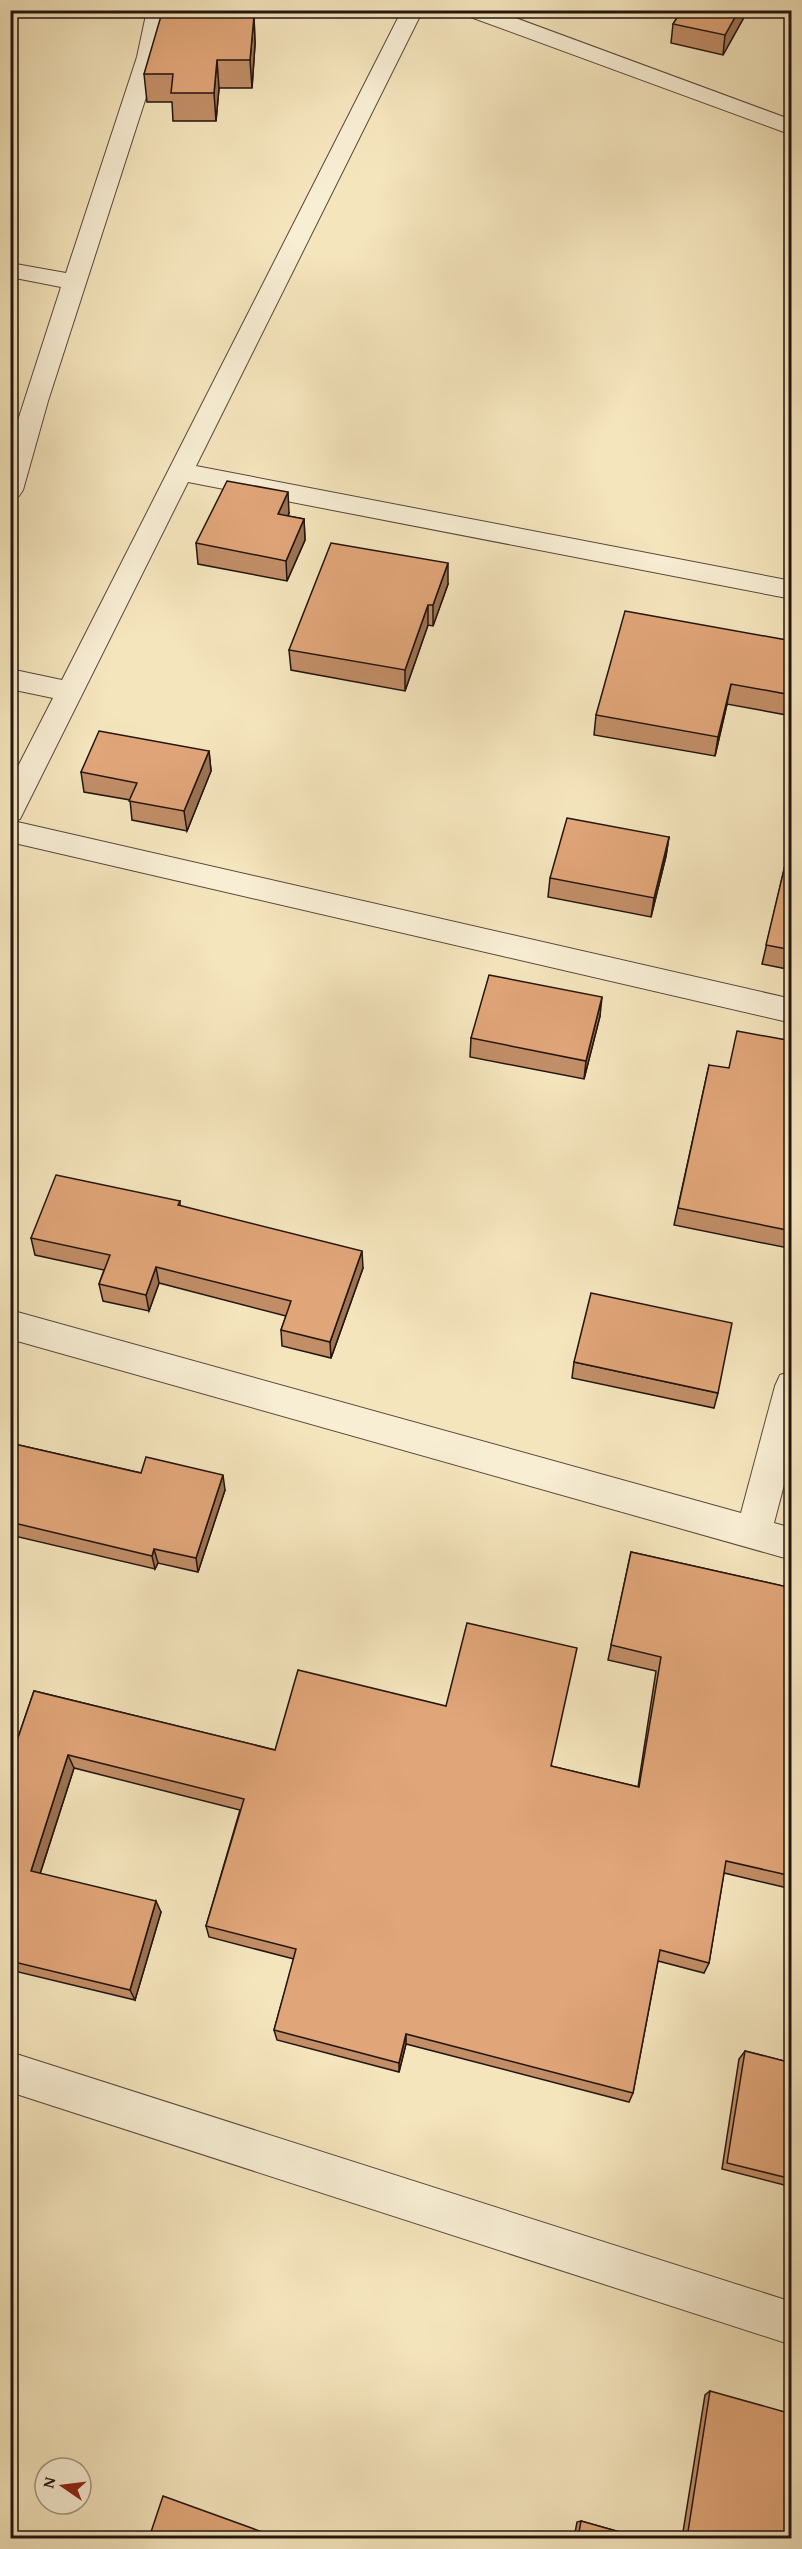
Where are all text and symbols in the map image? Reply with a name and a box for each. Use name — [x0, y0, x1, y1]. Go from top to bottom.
north arrow — [33, 2456, 93, 2516]
text: N — [36, 2474, 61, 2490]

